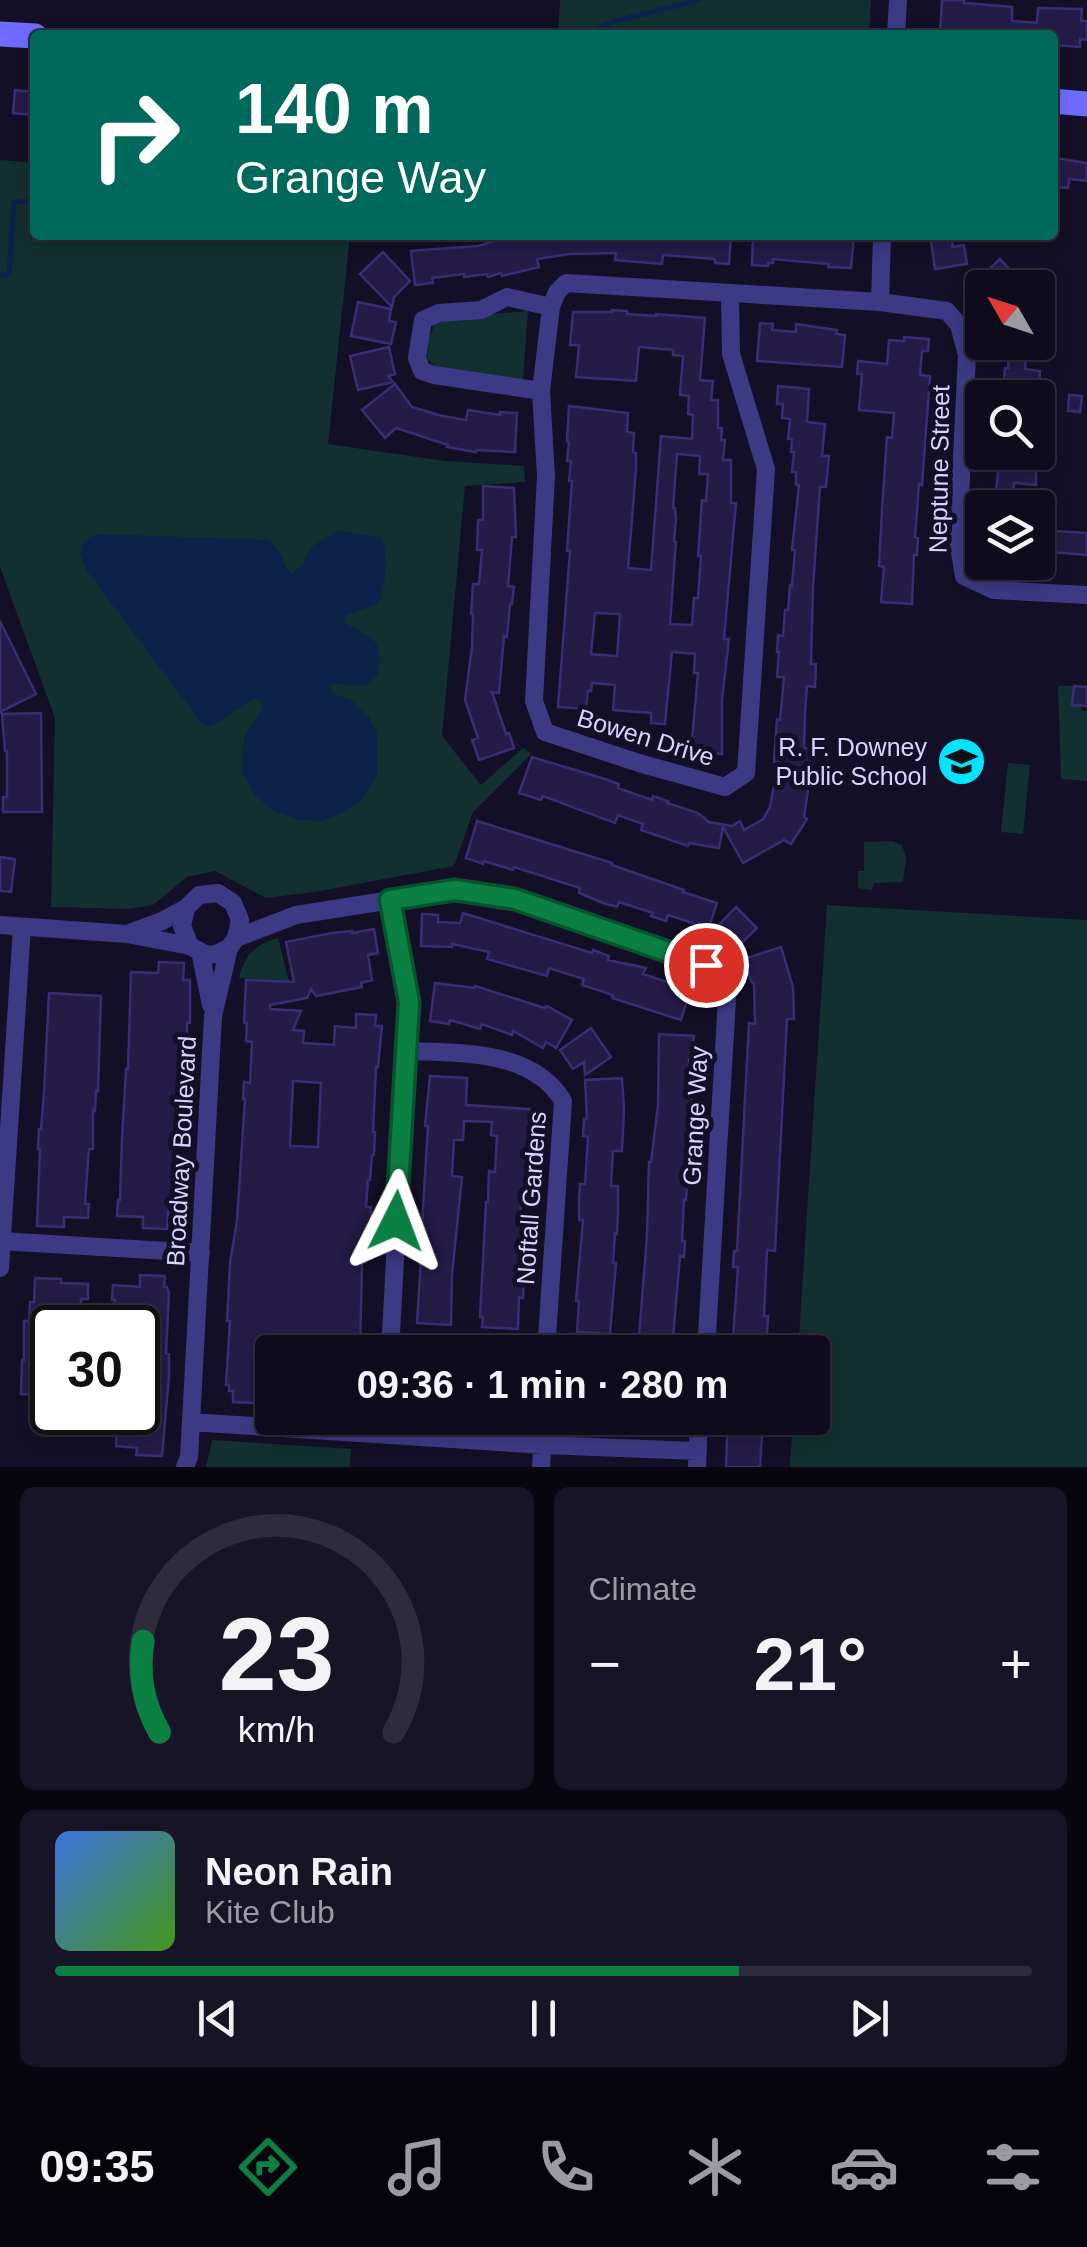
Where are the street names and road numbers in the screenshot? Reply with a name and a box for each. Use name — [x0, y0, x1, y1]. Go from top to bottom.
street label: Neptune Street — [924, 385, 954, 553]
street label: Bowen Drive — [574, 703, 718, 771]
street label: Broadway Boulevard — [161, 1035, 201, 1267]
street label: Grange Way — [677, 1045, 713, 1186]
street label: Noftall Gardens — [511, 1110, 551, 1286]

